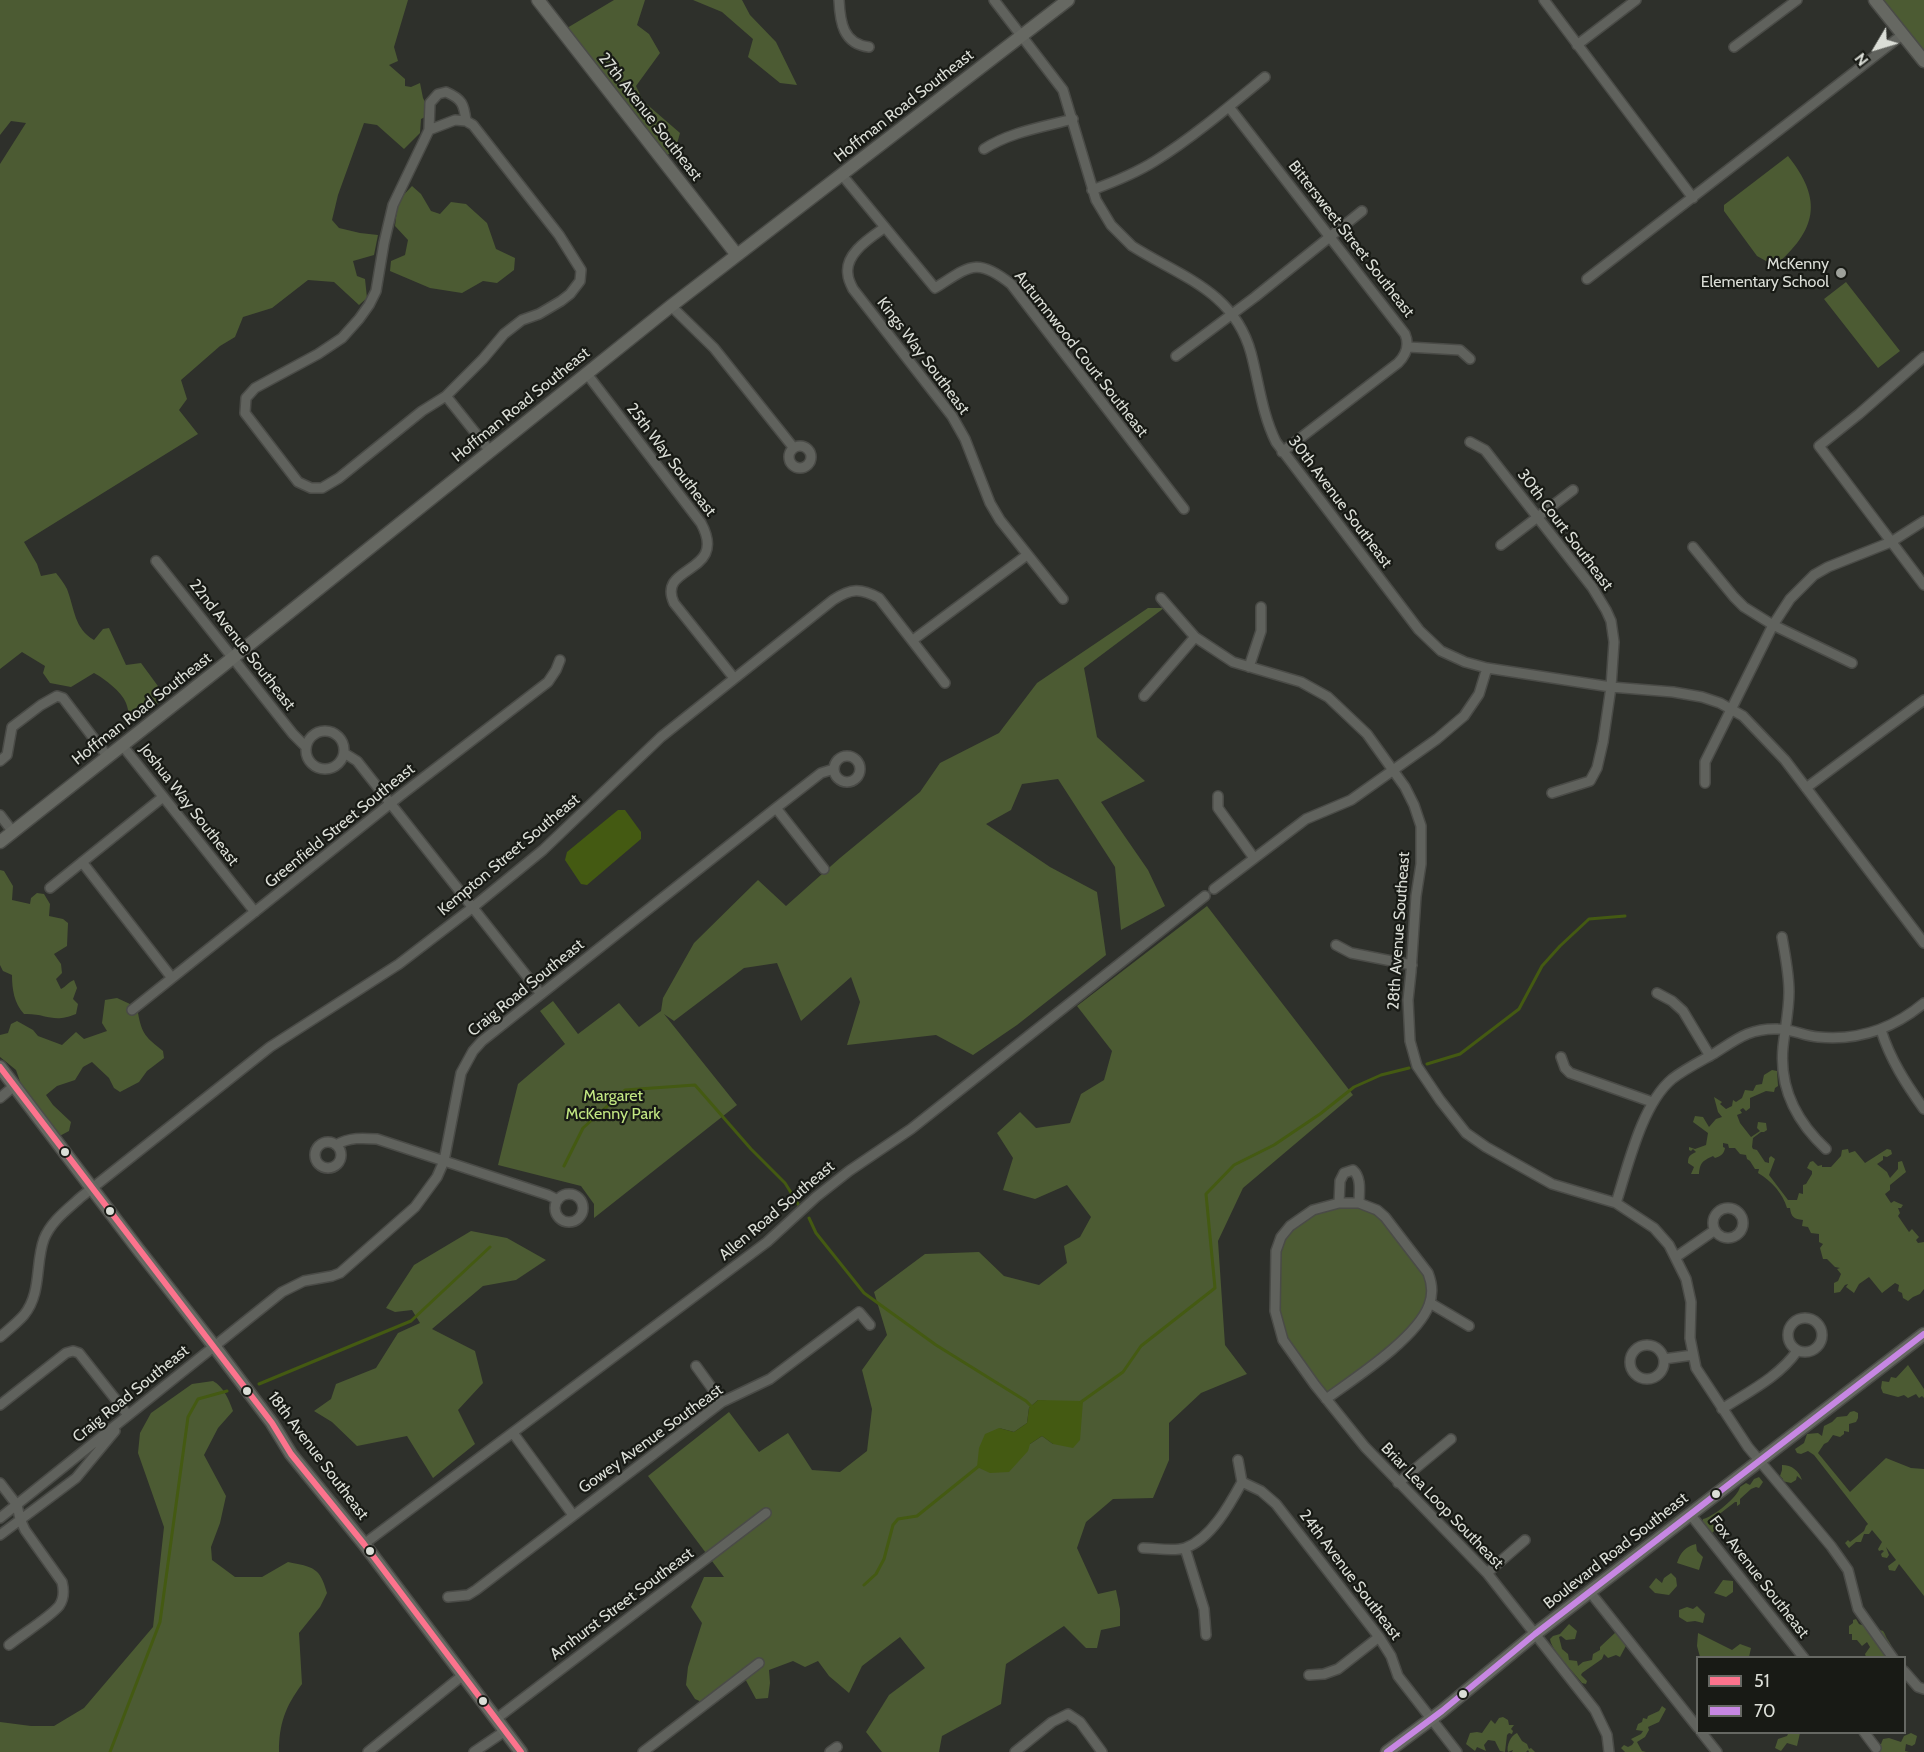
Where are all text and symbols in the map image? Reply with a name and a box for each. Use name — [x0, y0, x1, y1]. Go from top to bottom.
north arrow — [1846, 18, 1906, 78]
street label: Hoffman Road Southeast — [831, 46, 977, 166]
street label: 27th Avenue Southeast — [594, 49, 706, 185]
text: N — [1850, 49, 1872, 70]
street label: Bittersweet Street Southeast — [1284, 157, 1418, 321]
place label: McKenny Elementary School — [1701, 254, 1829, 292]
marker: McKenny Elementary School — [1834, 266, 1848, 280]
street label: Autumnwood Court Southeast — [1010, 267, 1152, 441]
street label: Kings Way Southeast — [873, 294, 973, 418]
street label: Hoffman Road Southeast — [448, 344, 594, 466]
street label: 25th Way Southeast — [622, 400, 720, 520]
street label: 30th Avenue Southeast — [1284, 432, 1396, 572]
street label: 30th Court Southeast — [1513, 466, 1617, 594]
street label: 22nd Avenue Southeast — [185, 576, 299, 714]
street label: Hoffman Road Southeast — [69, 649, 215, 769]
street label: Joshua Way Southeast — [135, 740, 243, 870]
street label: Greenfield Street Southeast — [261, 760, 419, 892]
street label: Kempton Street Southeast — [434, 790, 584, 920]
street label: 28th Avenue Southeast — [1384, 851, 1414, 1011]
street label: Craig Road Southeast — [464, 935, 588, 1041]
park label: Margaret McKenny Park — [566, 1086, 660, 1124]
unlabelled marker — [59, 1146, 71, 1158]
street label: Allen Road Southeast — [715, 1157, 839, 1265]
unlabelled marker — [104, 1205, 116, 1217]
street label: Craig Road Southeast — [69, 1341, 193, 1447]
street label: Gowey Avenue Southeast — [575, 1380, 727, 1498]
unlabelled marker — [241, 1385, 253, 1397]
street label: 18th Avenue Southeast — [264, 1388, 372, 1524]
street label: Briar Lea Loop Southeast — [1377, 1439, 1507, 1573]
unlabelled marker — [1710, 1488, 1722, 1500]
street label: Boulevard Road Southeast — [1540, 1489, 1692, 1613]
street label: 24th Avenue Southeast — [1295, 1506, 1405, 1644]
street label: Fox Avenue Southeast — [1705, 1512, 1813, 1642]
street label: Amhurst Street Southeast — [546, 1544, 698, 1664]
unlabelled marker — [364, 1545, 376, 1557]
legend — [1696, 1656, 1906, 1734]
text: 51 — [1754, 1670, 1770, 1692]
unlabelled marker — [1457, 1688, 1469, 1700]
unlabelled marker — [477, 1695, 489, 1707]
text: 70 — [1754, 1700, 1775, 1722]

